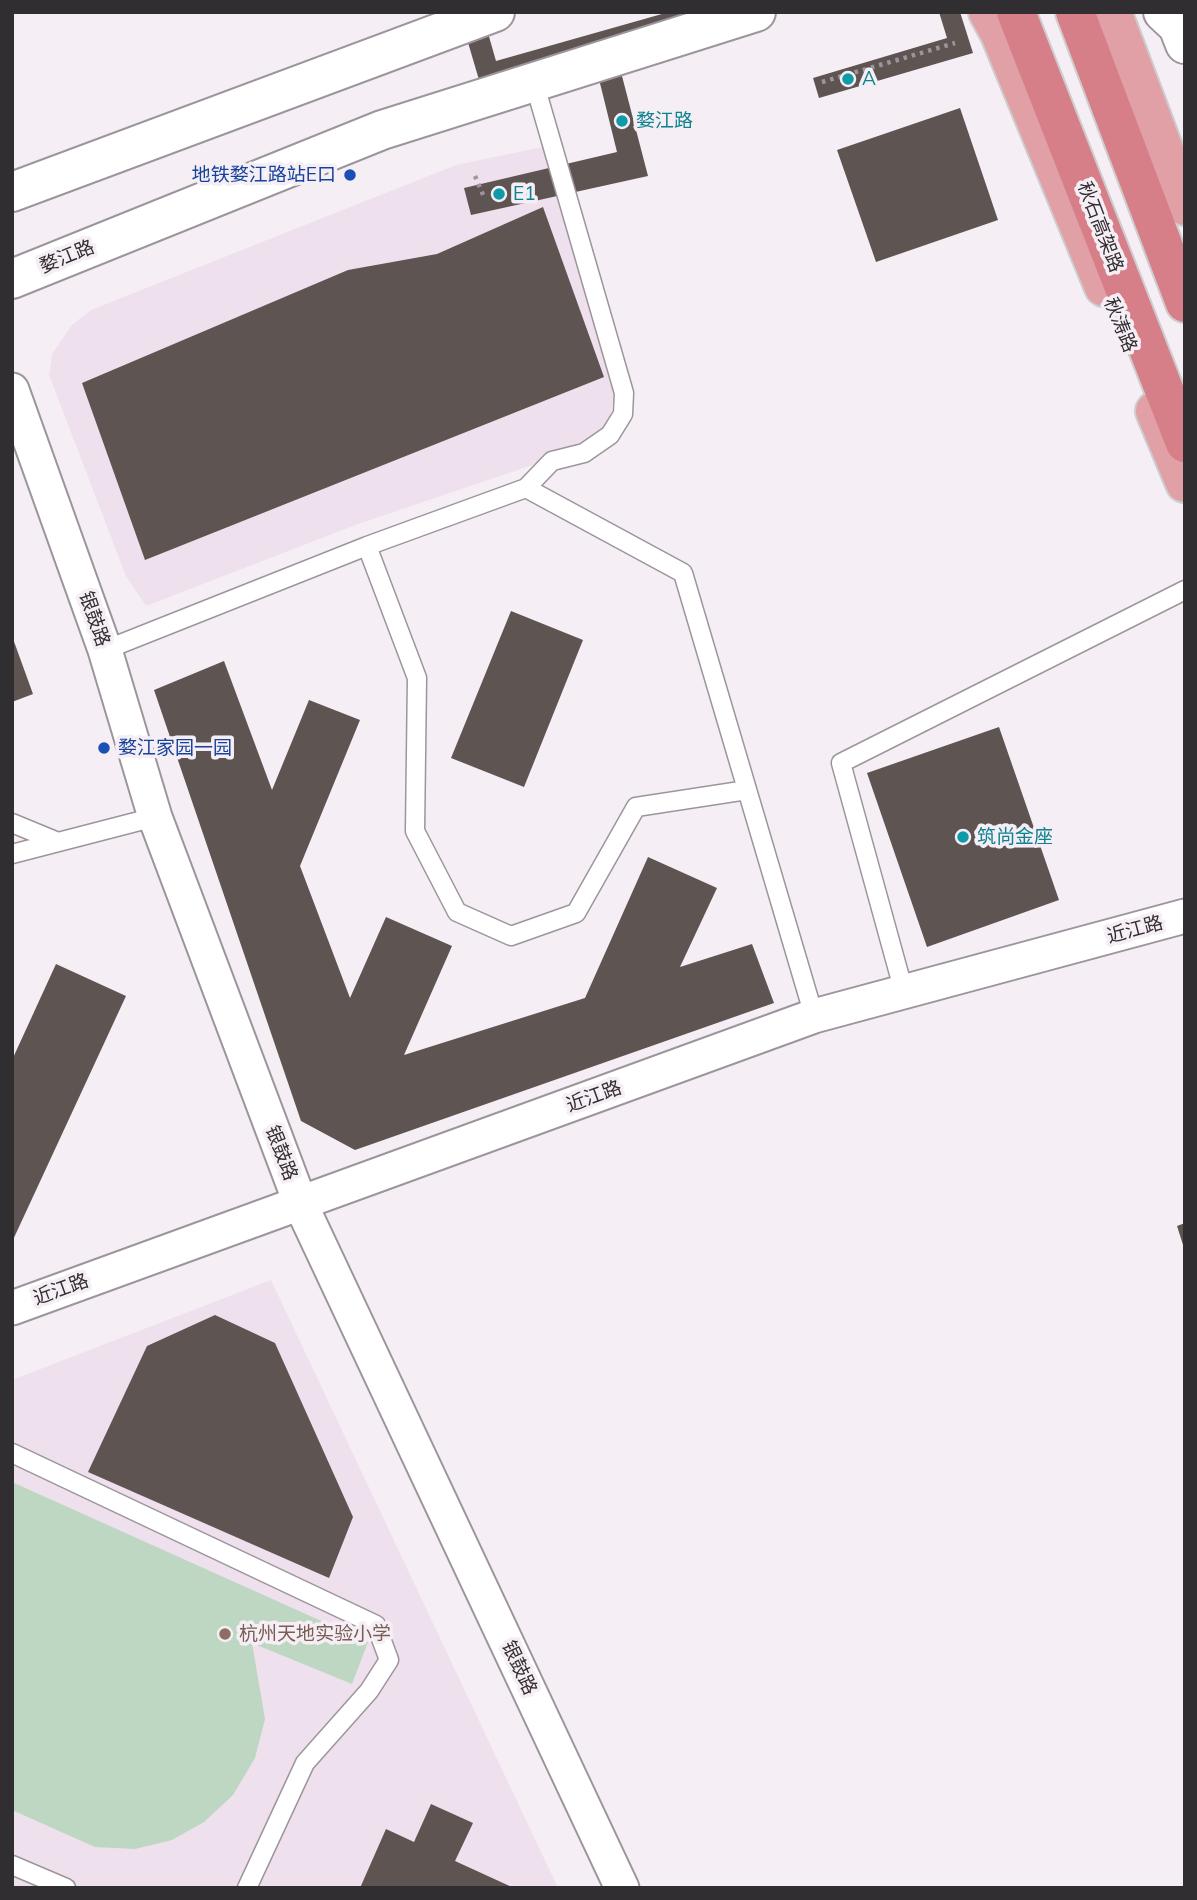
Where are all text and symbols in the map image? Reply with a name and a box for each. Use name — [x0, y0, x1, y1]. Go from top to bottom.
place label: A — [862, 68, 876, 90]
marker: A — [840, 71, 856, 87]
place label: 婺江路 — [636, 110, 693, 132]
marker: 婺江路 — [614, 113, 630, 129]
place label: 地铁婺江路站E口 — [192, 164, 336, 186]
marker: 地铁婺江路站E口 — [342, 167, 358, 183]
street label: 秋石高架路 — [1072, 179, 1128, 275]
place label: E1 — [513, 183, 536, 205]
marker: E1 — [491, 186, 507, 202]
street label: 婺江路 — [36, 236, 98, 278]
street label: 秋涛路 — [1099, 294, 1141, 356]
street label: 银鼓路 — [74, 588, 114, 650]
place label: 婺江家园一园 — [118, 737, 232, 759]
marker: 婺江家园一园 — [96, 740, 112, 756]
place label: 筑尚金座 — [977, 826, 1053, 848]
marker: 筑尚金座 — [955, 829, 971, 845]
street label: 近江路 — [1105, 912, 1165, 948]
street label: 近江路 — [563, 1077, 625, 1117]
street label: 银鼓路 — [260, 1122, 302, 1184]
street label: 近江路 — [30, 1270, 92, 1310]
place label: 杭州天地实验小学 — [239, 1623, 391, 1645]
marker: 杭州天地实验小学 — [217, 1626, 233, 1642]
street label: 银鼓路 — [497, 1637, 541, 1699]

